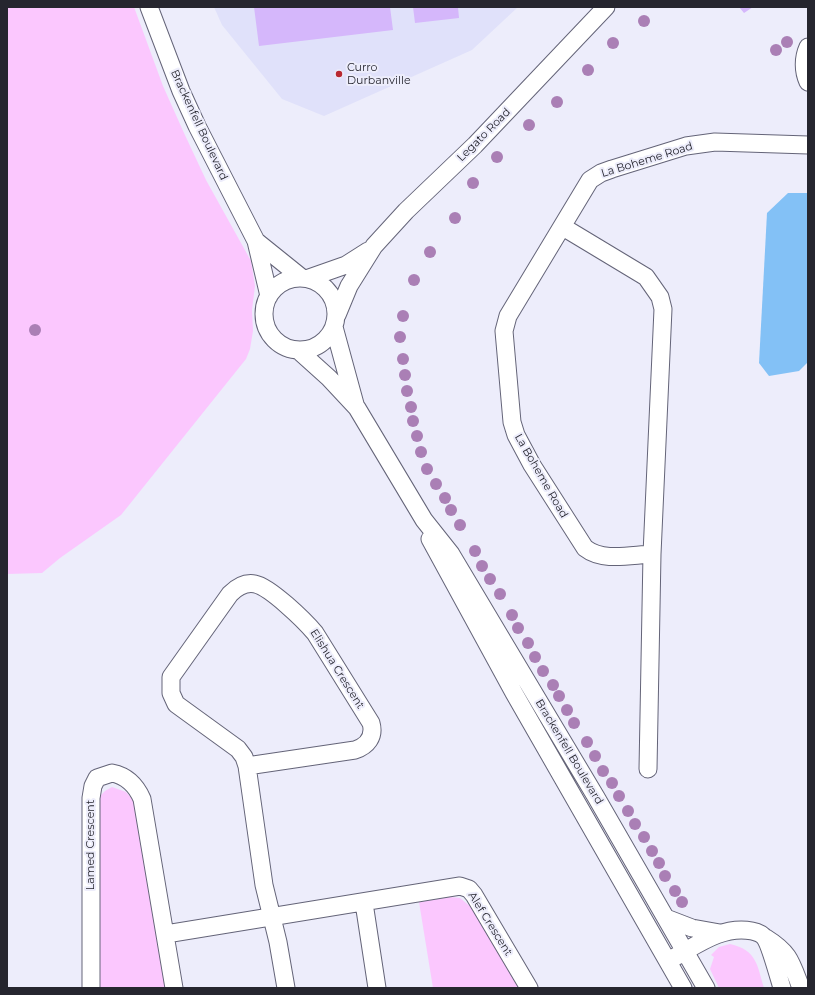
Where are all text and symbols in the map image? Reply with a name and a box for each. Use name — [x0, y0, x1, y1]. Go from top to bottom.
place label: Curro Durbanville — [347, 61, 411, 87]
street label: Brackenfell Boulevard — [168, 68, 230, 182]
marker: Curro Durbanville — [334, 69, 344, 79]
street label: Legato Road — [455, 106, 513, 164]
street label: La Boheme Road — [600, 140, 694, 180]
street label: La Boheme Road — [512, 432, 570, 520]
street label: Elishua Crescent — [307, 627, 367, 711]
street label: Brackenfell Boulevard — [532, 697, 606, 807]
street label: Lamed Crescent — [84, 800, 98, 890]
street label: Alef Crescent — [465, 890, 515, 958]

